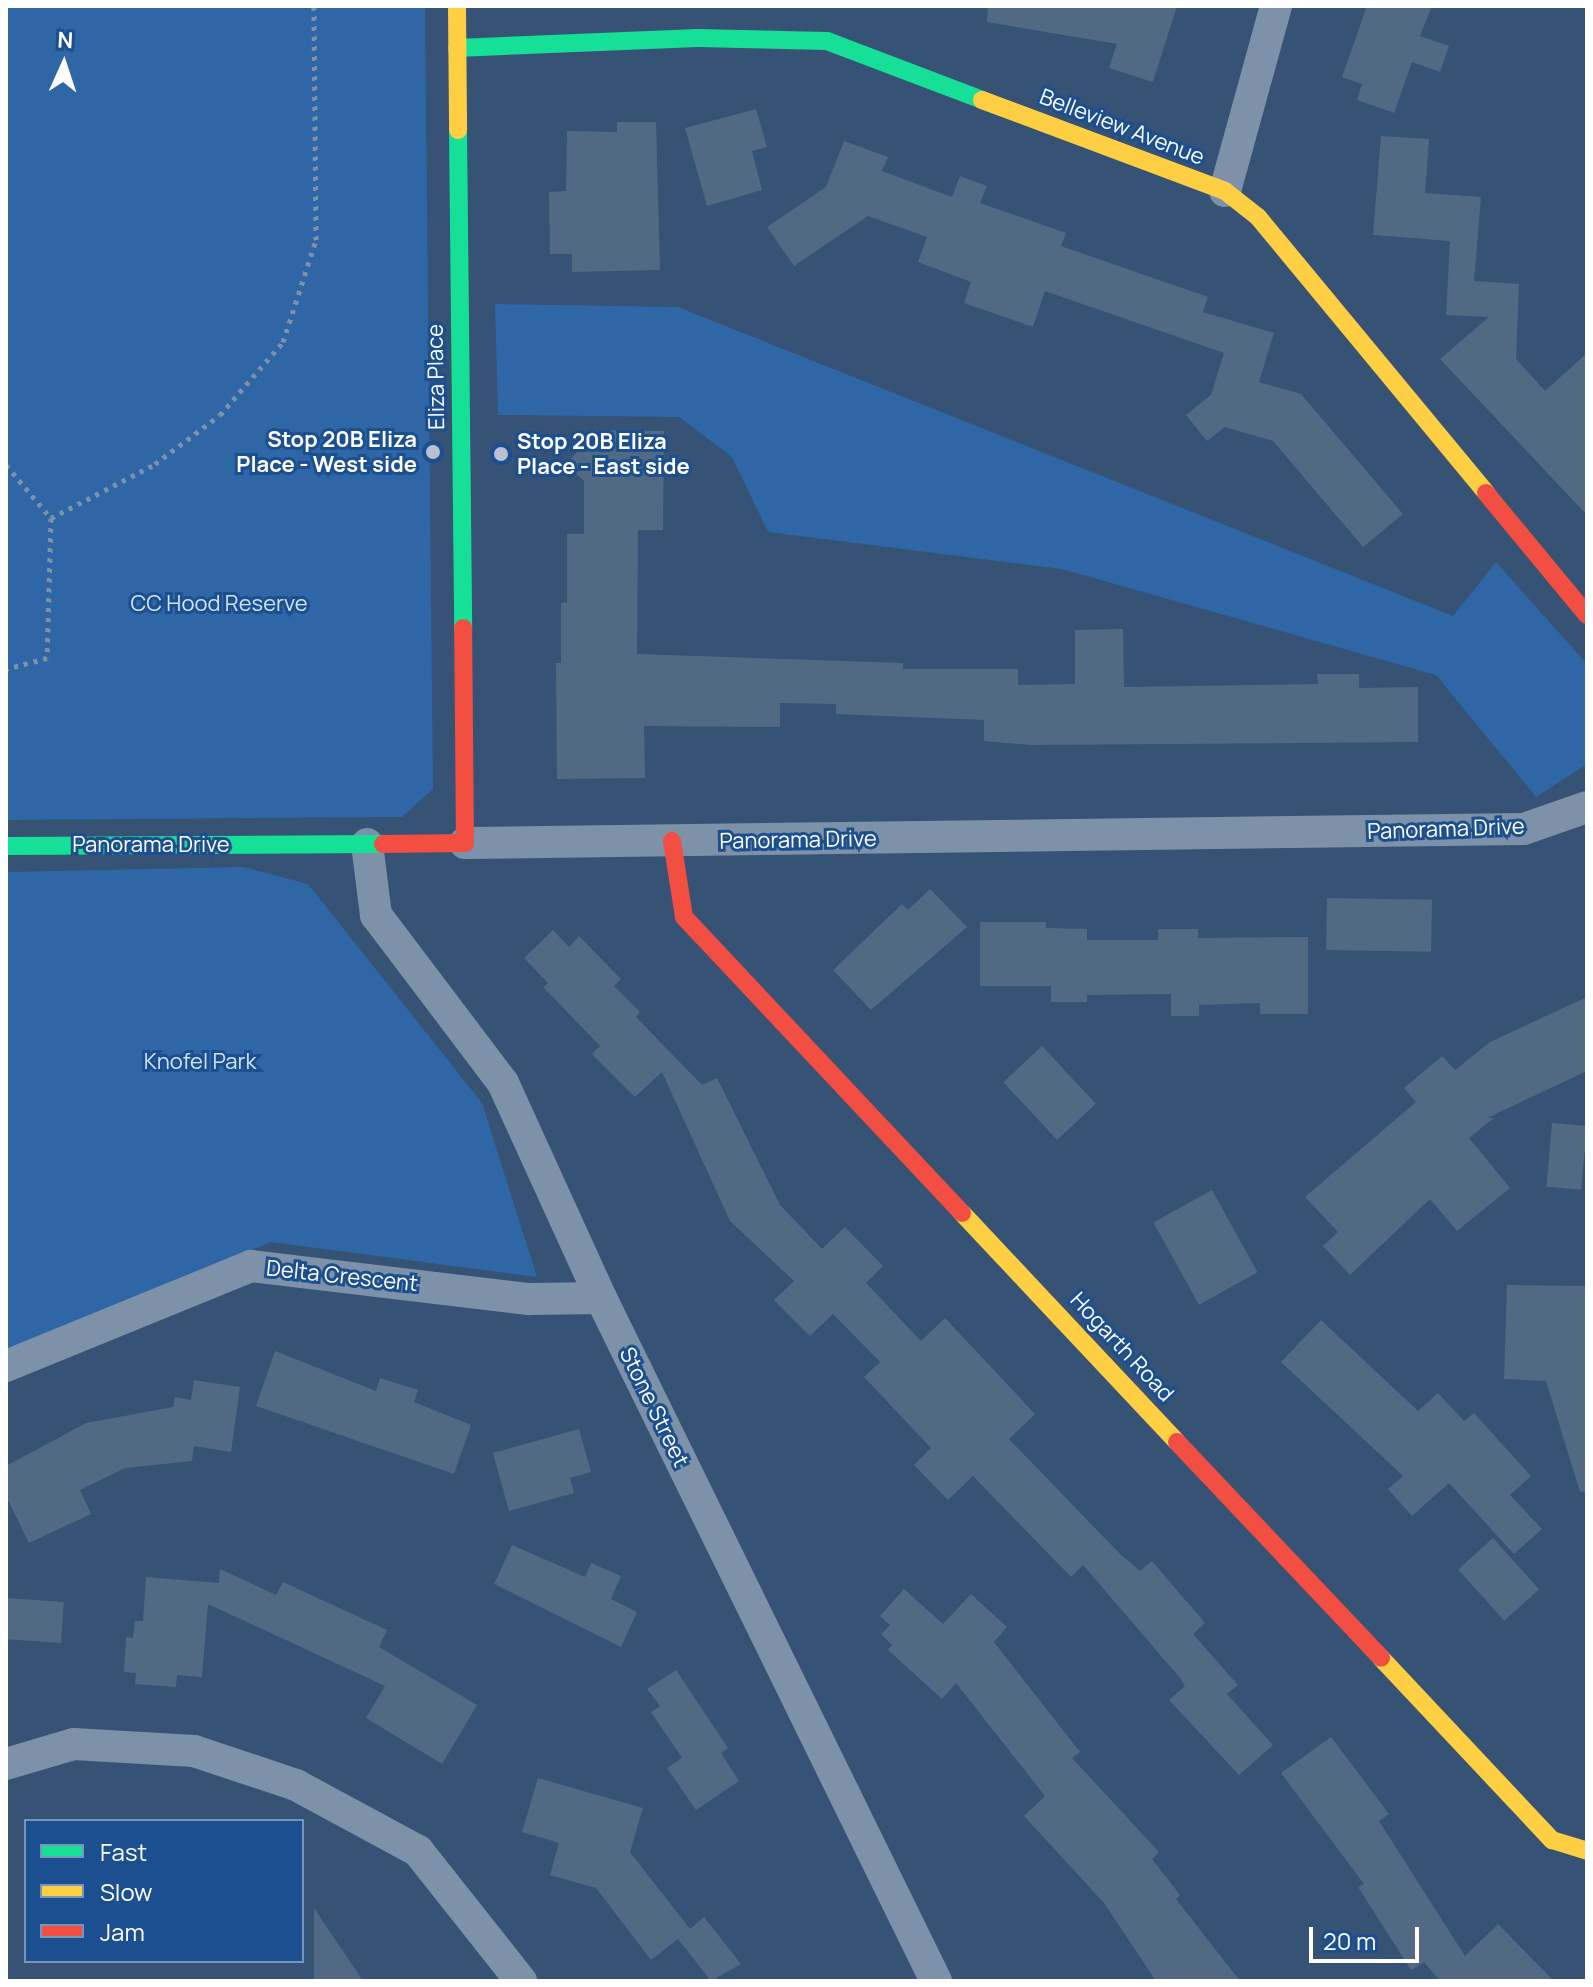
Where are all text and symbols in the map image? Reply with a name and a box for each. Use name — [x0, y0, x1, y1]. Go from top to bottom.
north arrow — [24, 24, 104, 104]
text: N — [57, 25, 74, 55]
street label: Belleview Avenue — [1036, 83, 1208, 171]
street label: Eliza Place — [422, 324, 450, 430]
place label: Stop 20B Eliza Place - West side — [236, 426, 417, 478]
place label: Stop 20B Eliza Place - East side — [517, 428, 690, 480]
marker: Stop 20B Eliza Place - West side — [424, 443, 442, 461]
marker: Stop 20B Eliza Place - East side — [492, 445, 510, 463]
park label: CC Hood Reserve — [130, 591, 308, 617]
street label: Panorama Drive — [1367, 813, 1525, 845]
street label: Panorama Drive — [719, 825, 877, 855]
street label: Panorama Drive — [72, 832, 230, 858]
park label: Knofel Park — [144, 1049, 256, 1075]
street label: Delta Crescent — [265, 1255, 419, 1297]
street label: Hogarth Road — [1065, 1287, 1179, 1407]
street label: Stone Street — [614, 1343, 694, 1471]
legend — [24, 1819, 304, 1963]
text: Fast — [100, 1835, 147, 1868]
text: Slow — [100, 1875, 153, 1908]
scale bar — [1313, 1911, 1423, 1961]
text: Jam — [100, 1915, 145, 1948]
text: 20 m — [1323, 1924, 1376, 1957]

